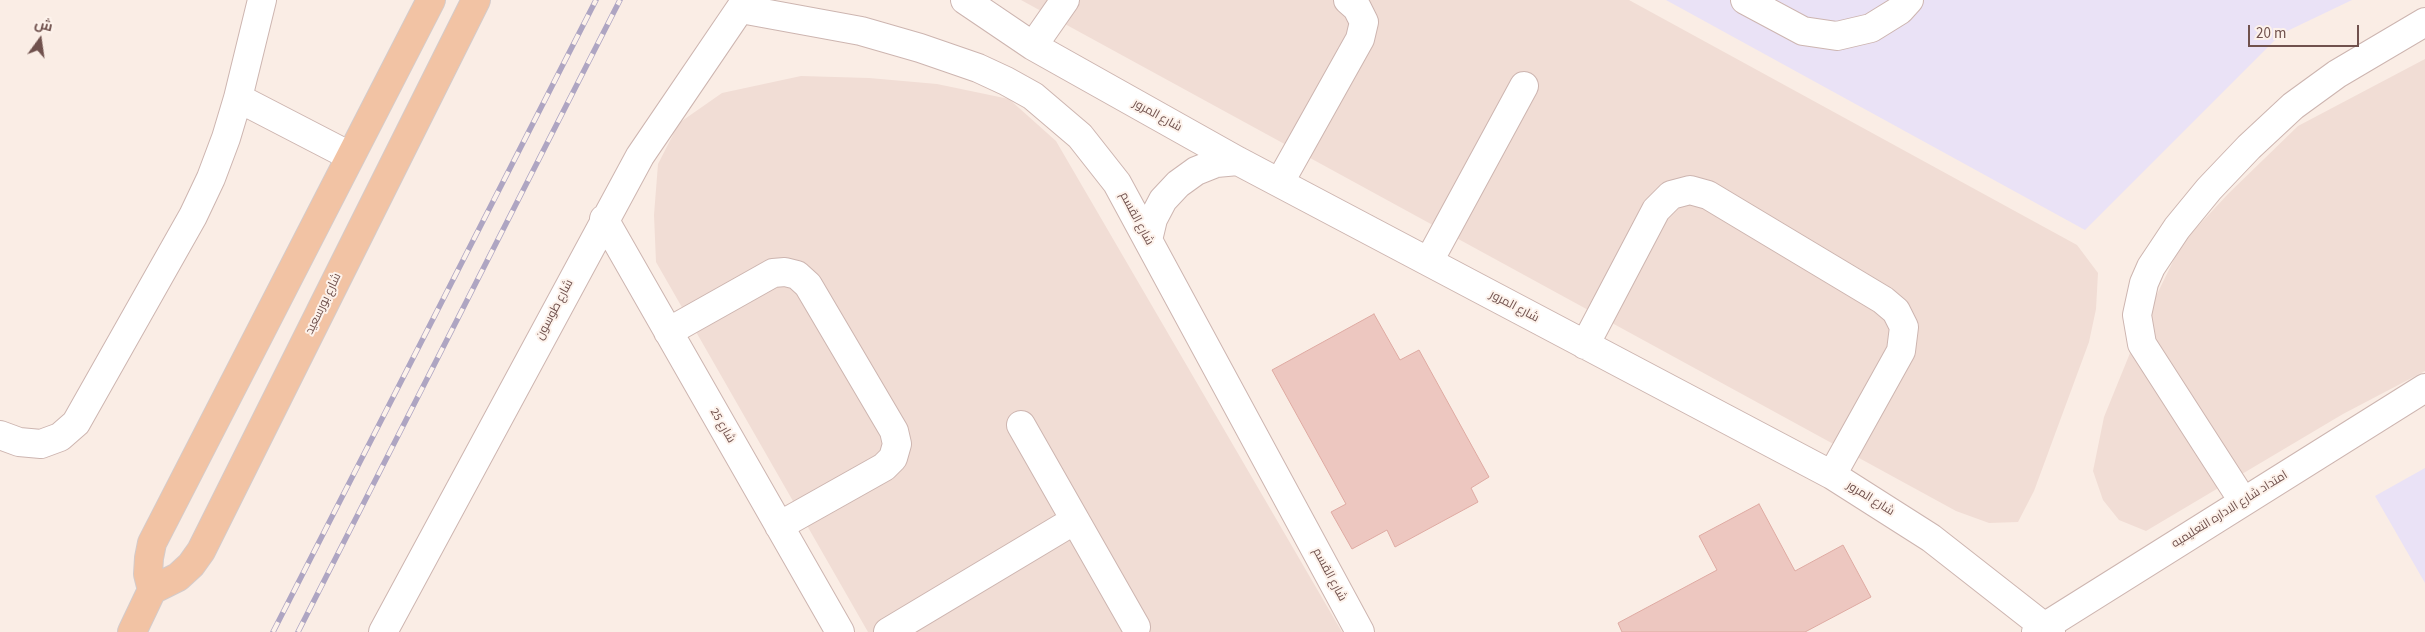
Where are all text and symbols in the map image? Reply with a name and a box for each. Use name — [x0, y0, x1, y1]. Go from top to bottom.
text: ش — [32, 14, 55, 37]
north arrow — [15, 15, 65, 65]
scale bar — [2250, 15, 2361, 47]
text: 20 m — [2256, 23, 2286, 44]
street label: شارع المرور — [1130, 97, 1184, 135]
street label: شارع القسم — [1116, 190, 1156, 248]
street label: شارع بورسعيد — [303, 271, 345, 337]
street label: شارع طوسون — [533, 277, 577, 343]
street label: شارع المرور — [1487, 288, 1541, 326]
street label: شارع 25 — [706, 406, 738, 446]
street label: امتداد شارع الاداره التعليميه — [2169, 468, 2291, 552]
street label: شارع المرور — [1843, 479, 1897, 519]
street label: شارع القسم — [1309, 546, 1349, 604]

